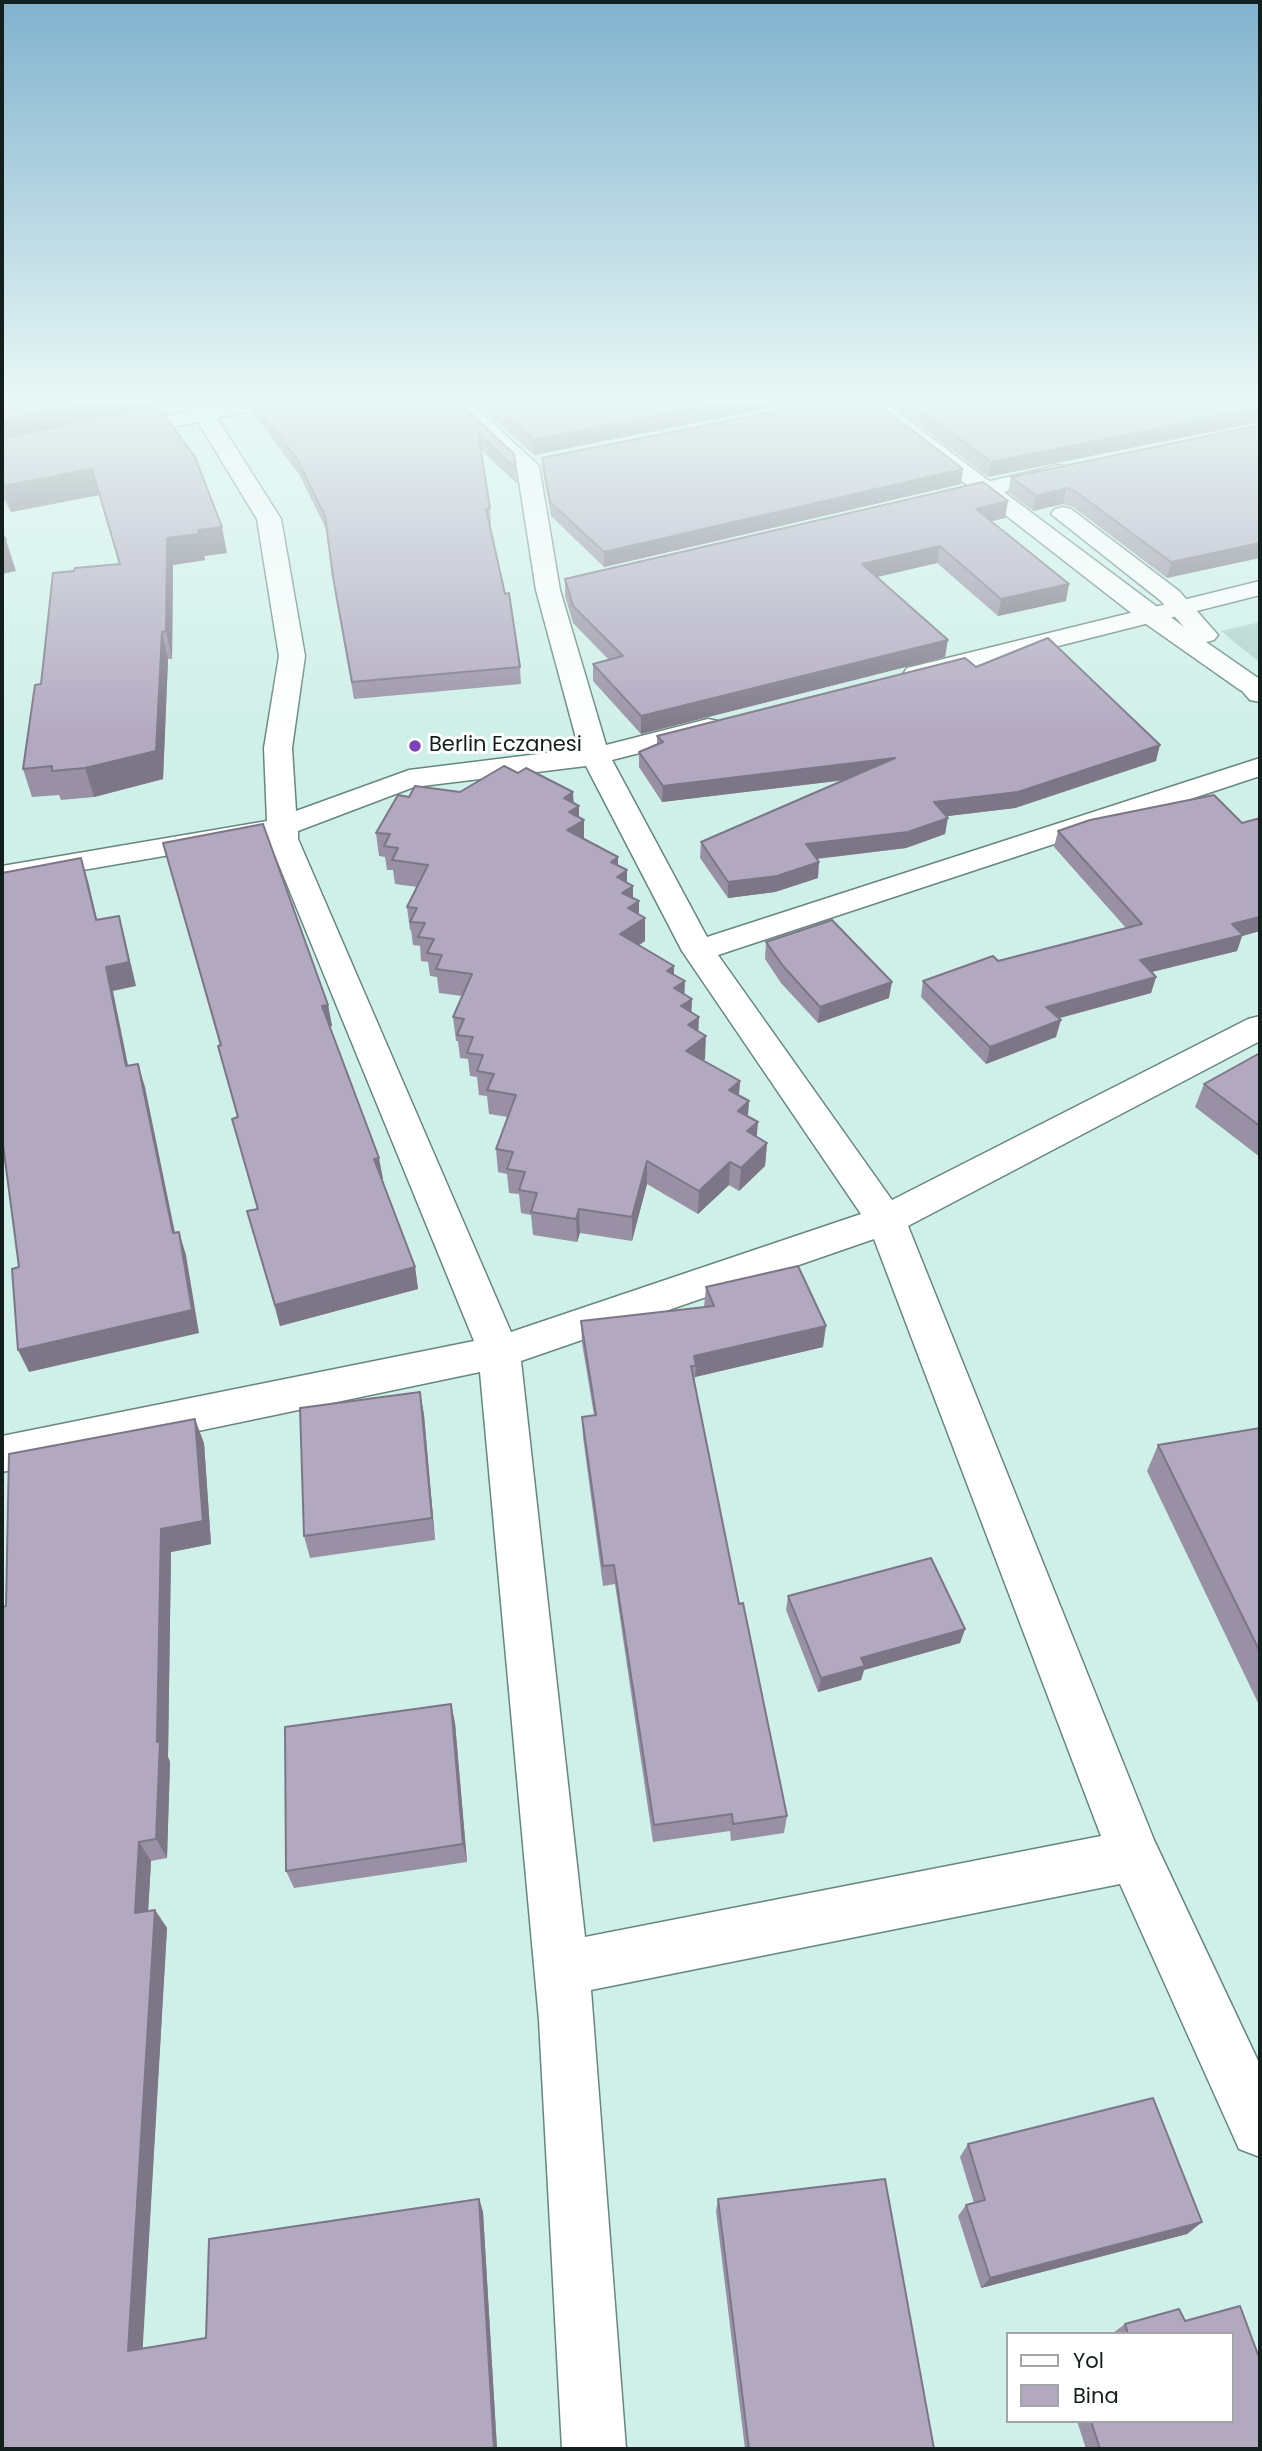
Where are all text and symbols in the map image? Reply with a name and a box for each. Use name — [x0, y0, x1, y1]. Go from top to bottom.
place label: Berlin Eczanesi — [429, 733, 582, 759]
marker: Berlin Eczanesi — [407, 738, 423, 754]
legend — [1006, 2332, 1234, 2423]
text: Yol — [1073, 2346, 1104, 2375]
text: Bina — [1073, 2381, 1119, 2410]

